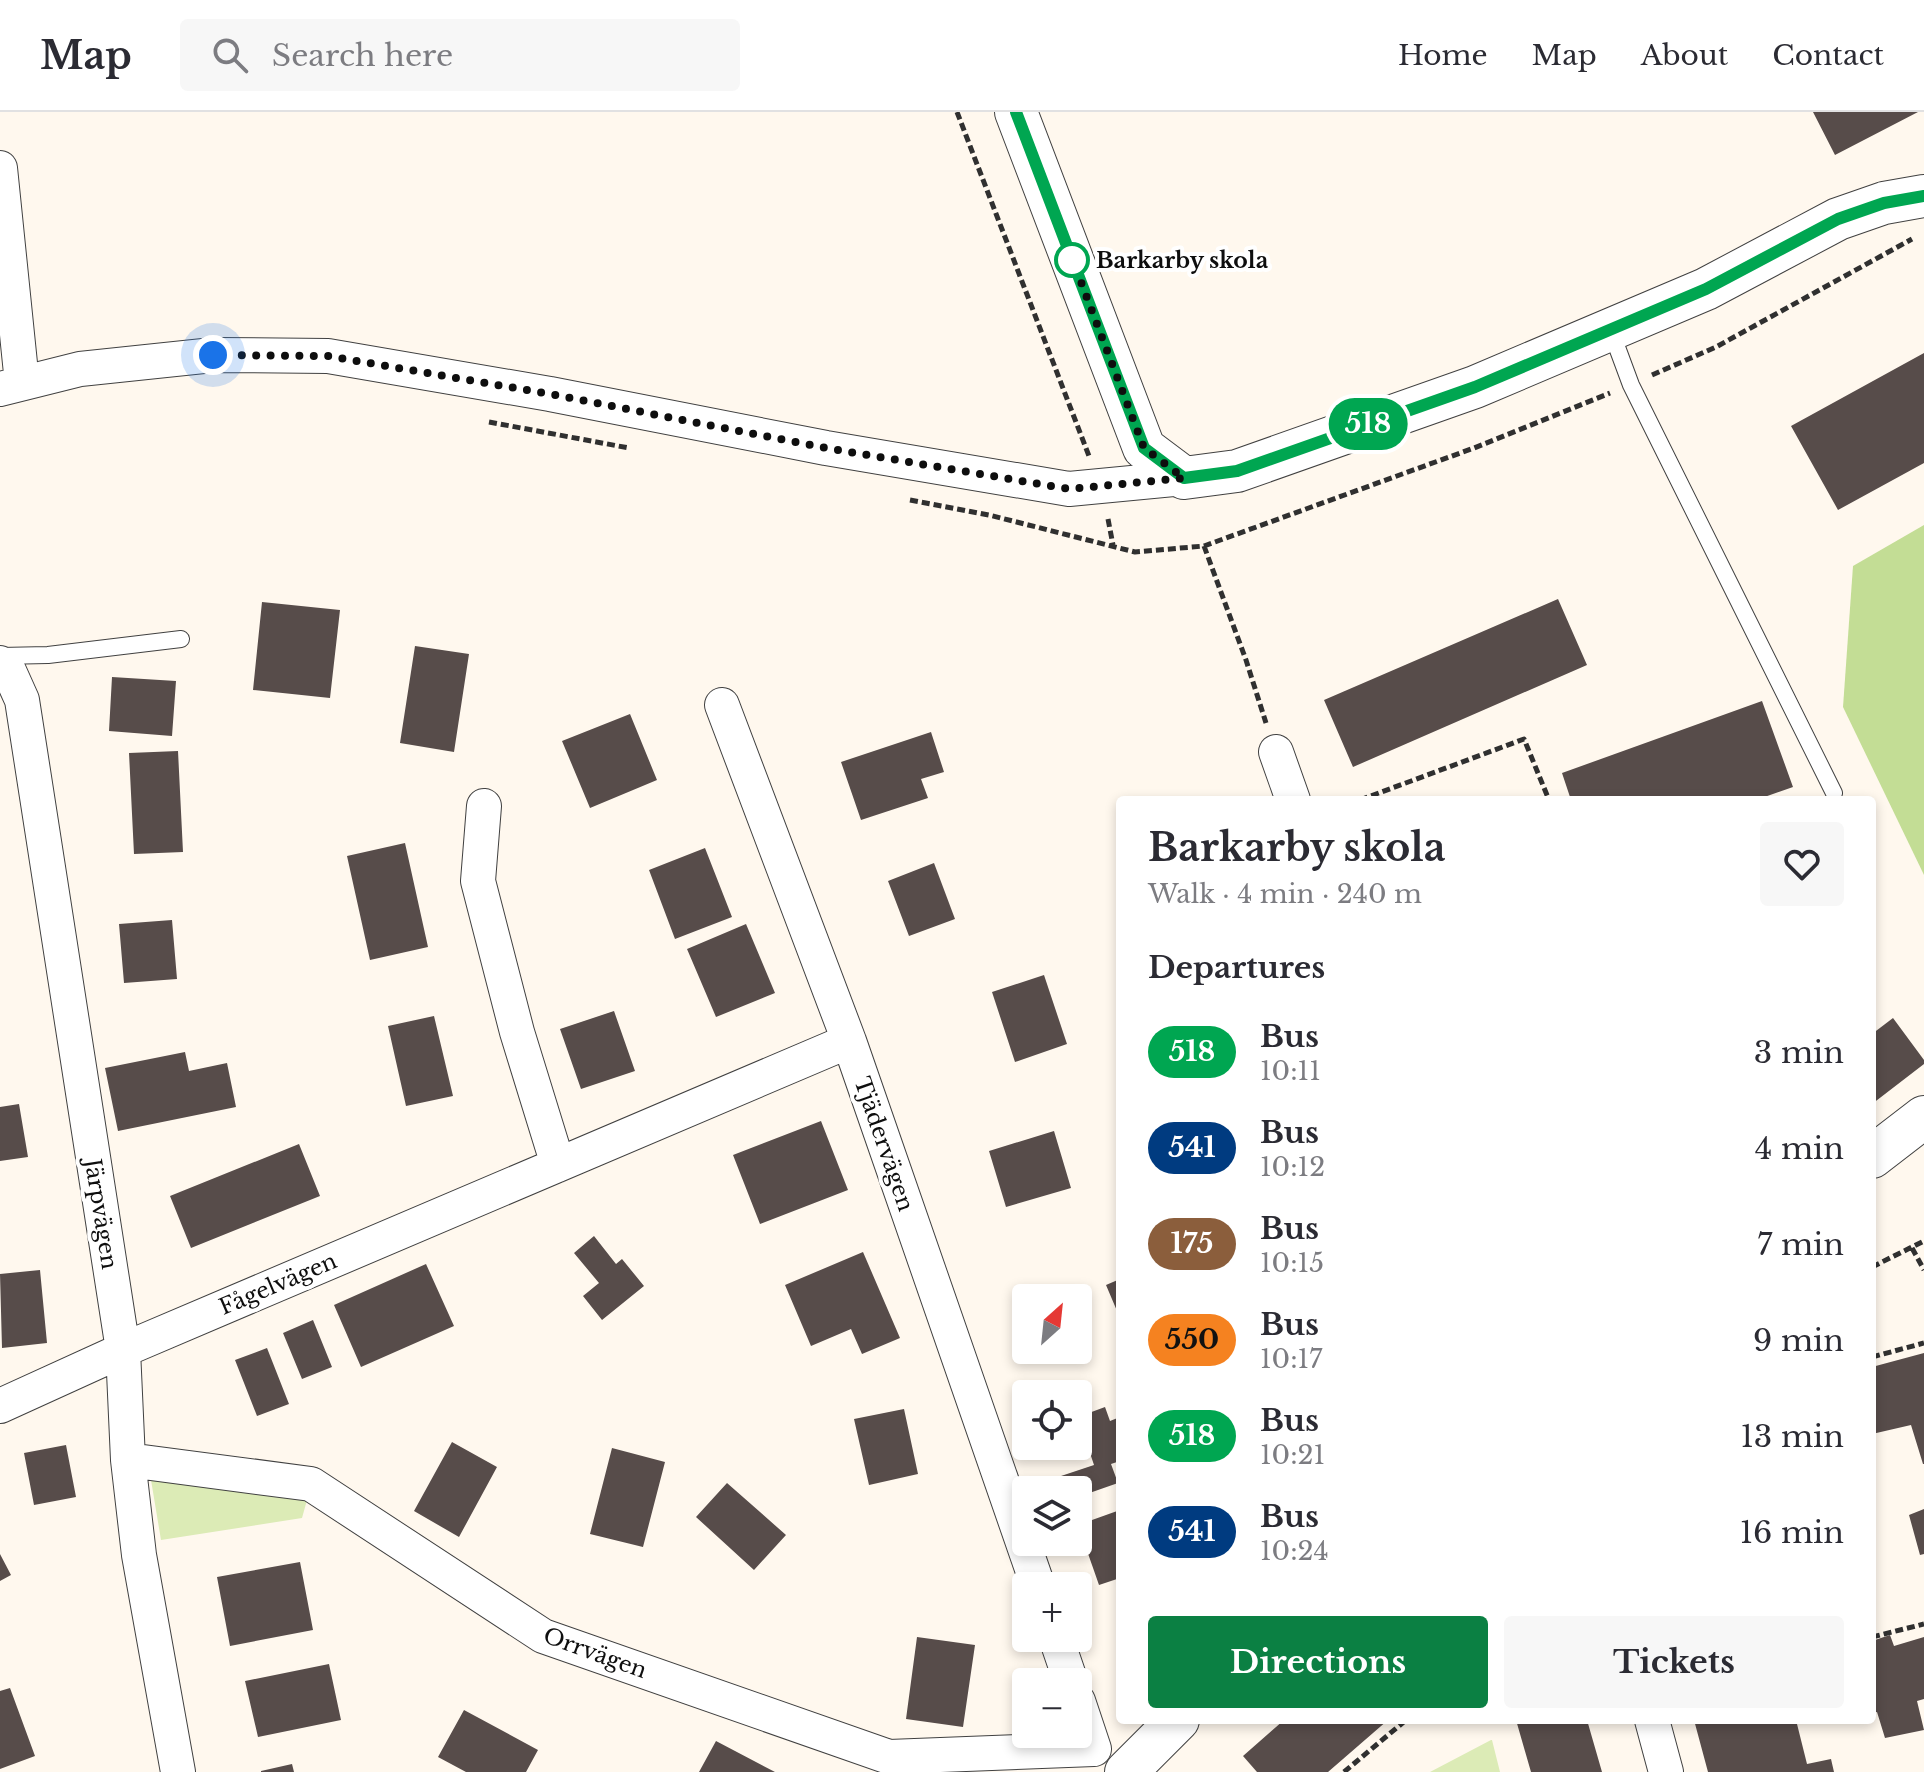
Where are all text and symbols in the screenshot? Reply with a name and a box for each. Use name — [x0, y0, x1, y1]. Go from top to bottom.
search box — [180, 19, 740, 91]
text: Map — [40, 32, 132, 79]
icon: search — [208, 33, 252, 77]
text: Search here — [272, 37, 453, 74]
text: Home — [1398, 38, 1488, 73]
text: Map — [1532, 38, 1597, 73]
text: About — [1641, 38, 1728, 73]
text: Contact — [1772, 38, 1884, 73]
marker: Barkarby skola — [1055, 243, 1089, 277]
place label: Barkarby skola — [1096, 247, 1269, 274]
your location — [193, 335, 233, 375]
line badge: 518 — [1322, 398, 1414, 450]
text: 518 — [1345, 406, 1391, 441]
button: heart — [1760, 822, 1844, 906]
text: Barkarby skola — [1148, 824, 1446, 871]
text: Walk · 4 min · 240 m — [1148, 878, 1422, 910]
text: Departures — [1148, 949, 1325, 986]
text: Bus — [1260, 1018, 1319, 1055]
text: 518 — [1169, 1034, 1215, 1069]
text: 3 min — [1754, 1034, 1844, 1071]
text: 10:11 — [1260, 1055, 1321, 1087]
street label: Tjädervägen — [848, 1073, 920, 1215]
text: Bus — [1260, 1114, 1319, 1151]
text: 541 — [1168, 1130, 1216, 1165]
text: 4 min — [1755, 1130, 1844, 1167]
text: 10:12 — [1260, 1151, 1325, 1183]
street label: Järpvägen — [78, 1154, 123, 1271]
text: Bus — [1260, 1210, 1319, 1247]
text: 175 — [1171, 1226, 1213, 1261]
text: 7 min — [1757, 1226, 1844, 1263]
street label: Fågelvägen — [215, 1247, 341, 1321]
text: 10:15 — [1260, 1247, 1324, 1279]
north arrow — [1012, 1284, 1092, 1364]
map controls — [1012, 1284, 1092, 1748]
text: Bus — [1260, 1306, 1319, 1343]
text: 550 — [1165, 1322, 1219, 1357]
text: 9 min — [1753, 1322, 1844, 1359]
text: 10:17 — [1260, 1343, 1322, 1375]
button: locate — [1012, 1380, 1092, 1460]
text: Bus — [1260, 1402, 1319, 1439]
text: 518 — [1169, 1418, 1215, 1453]
text: 13 min — [1740, 1418, 1844, 1455]
text: 10:21 — [1260, 1439, 1325, 1471]
button: layers — [1012, 1476, 1092, 1556]
text: Bus — [1260, 1498, 1319, 1535]
text: 541 — [1168, 1514, 1216, 1549]
text: 16 min — [1740, 1514, 1844, 1551]
text: 10:24 — [1260, 1535, 1329, 1567]
button: + — [1012, 1572, 1092, 1652]
button: Directions — [1148, 1616, 1488, 1708]
button: Tickets — [1504, 1616, 1844, 1708]
street label: Orrvägen — [540, 1622, 650, 1684]
button: − — [1012, 1668, 1092, 1748]

